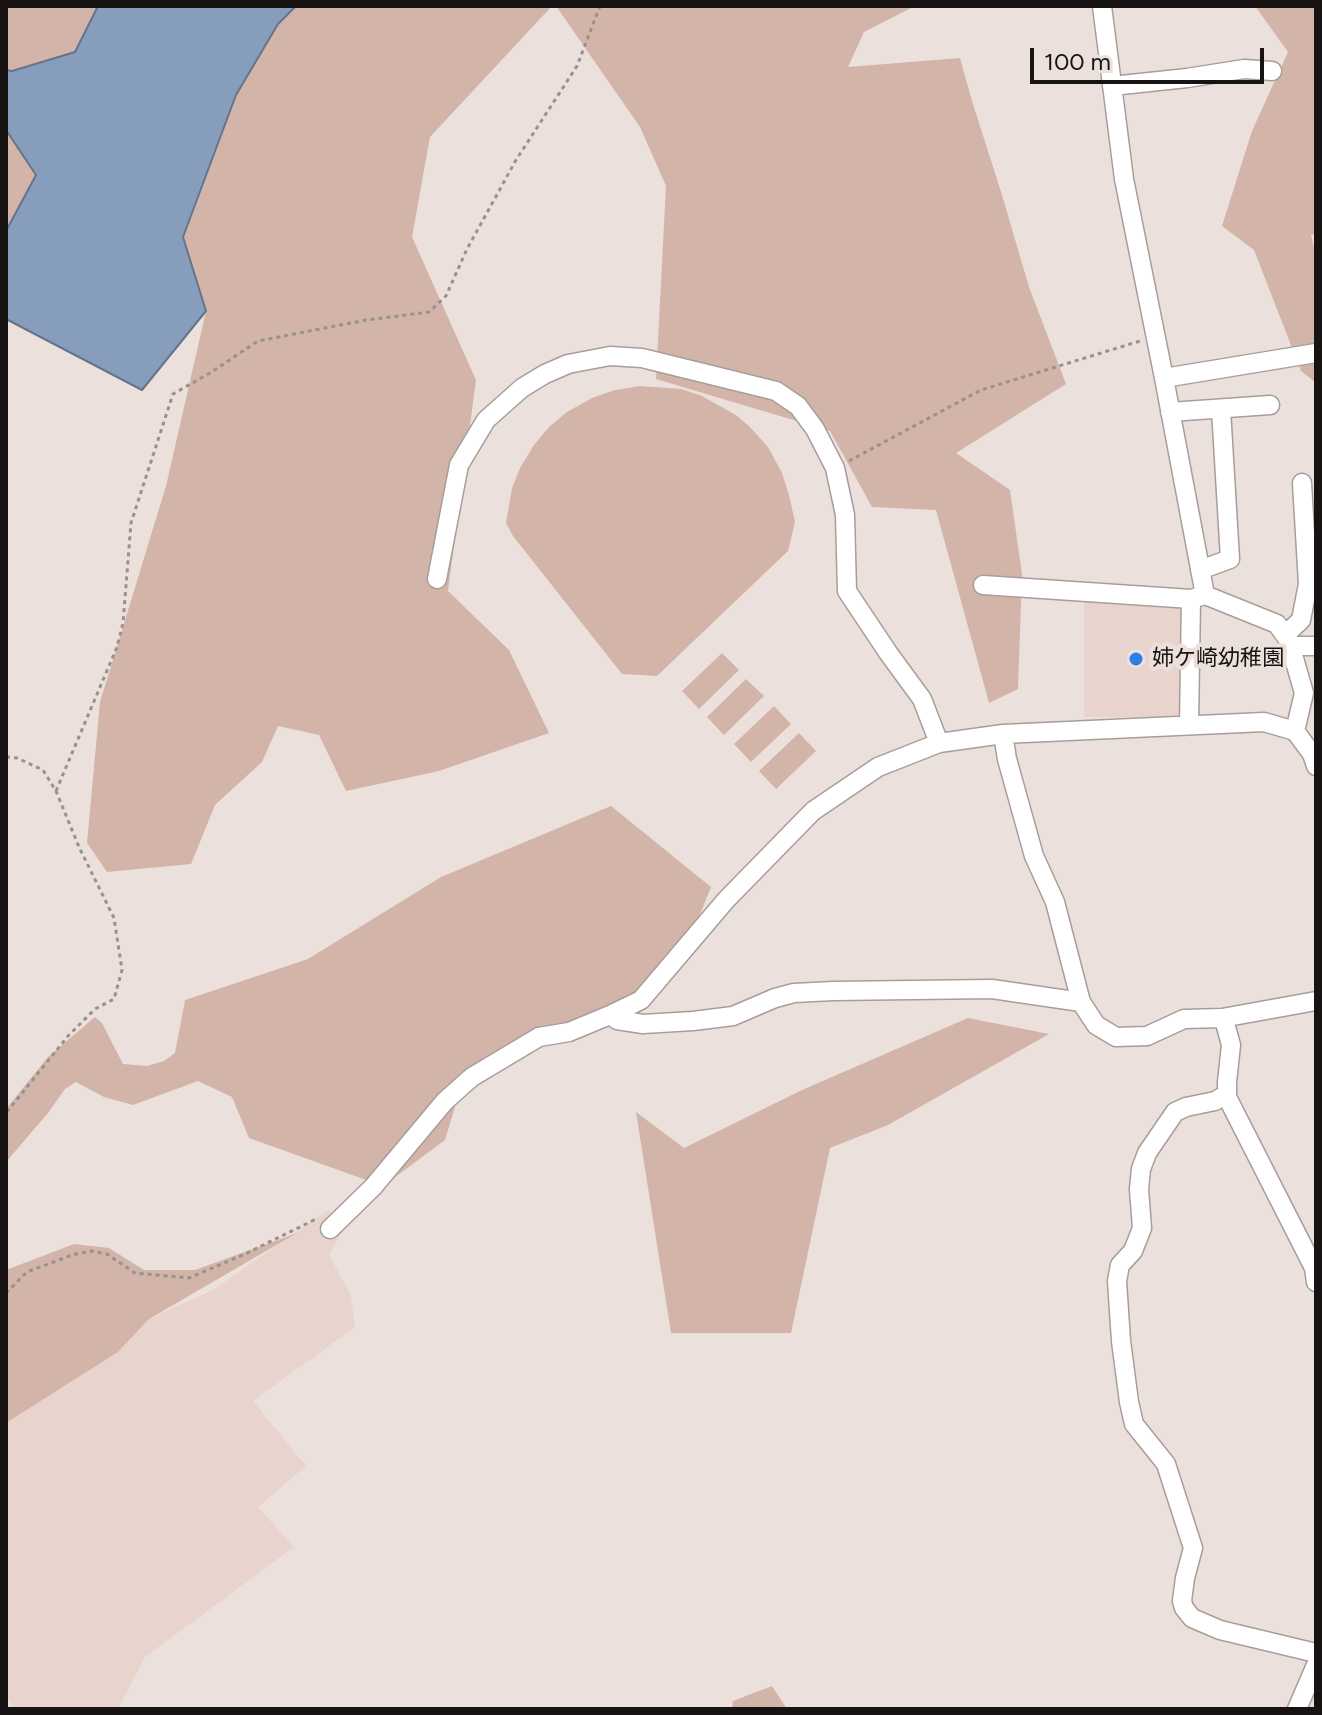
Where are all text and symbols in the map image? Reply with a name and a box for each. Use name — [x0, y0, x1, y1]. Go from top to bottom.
scale bar — [1034, 32, 1268, 82]
text: 100 m — [1044, 47, 1111, 76]
place label: 姉ケ崎幼稚園 — [1152, 646, 1284, 672]
marker: 姉ケ崎幼稚園 — [1127, 650, 1145, 668]

